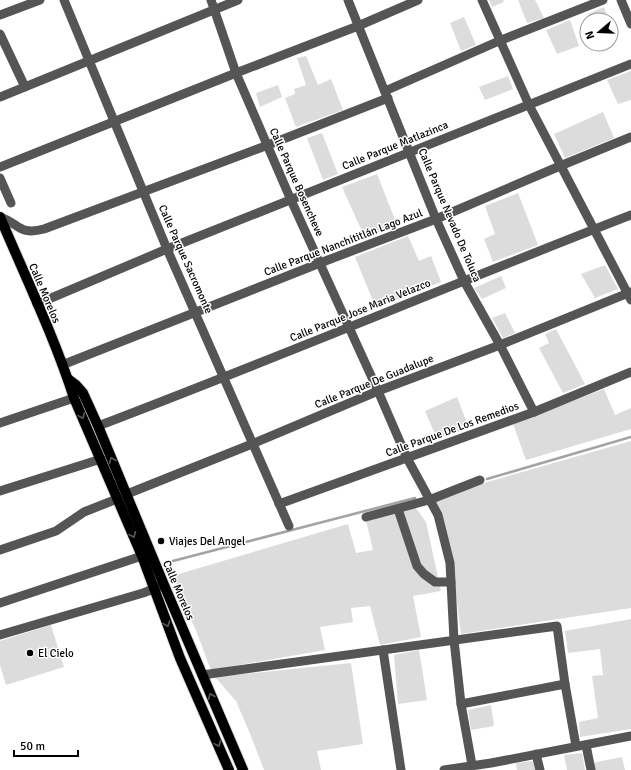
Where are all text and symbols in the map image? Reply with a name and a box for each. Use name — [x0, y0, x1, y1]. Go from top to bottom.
north arrow — [579, 12, 619, 52]
text: N — [583, 29, 597, 41]
street label: Calle Parque Matlazinca — [340, 118, 451, 173]
street label: Calle Parque Bosencheve — [267, 126, 326, 238]
street label: Calle Parque Nevado De Toluca — [415, 146, 484, 284]
street label: Calle Parque Sacromonte — [156, 203, 215, 316]
street label: Calle Parque Nanchititlán Lago Azul — [262, 206, 424, 279]
street label: Calle Morelos — [26, 261, 63, 325]
street label: Calle Parque Jose Maria Velazco — [288, 276, 433, 345]
street label: Calle Parque De Guadalupe — [313, 352, 436, 411]
street label: Calle Parque De Los Remedios — [384, 399, 521, 460]
one-way arrow — [77, 411, 85, 419]
one-way arrow — [109, 457, 117, 464]
one-way arrow — [128, 532, 136, 539]
place label: Viajes Del Angel — [169, 535, 245, 548]
marker: Viajes Del Angel — [156, 536, 166, 546]
street label: Calle Morelos — [160, 558, 197, 622]
one-way arrow — [163, 621, 171, 628]
place label: El Cielo — [38, 647, 74, 660]
marker: El Cielo — [25, 648, 35, 658]
one-way arrow — [207, 692, 215, 699]
scale bar — [14, 732, 78, 758]
text: 50 m — [20, 739, 45, 754]
one-way arrow — [213, 740, 221, 748]

